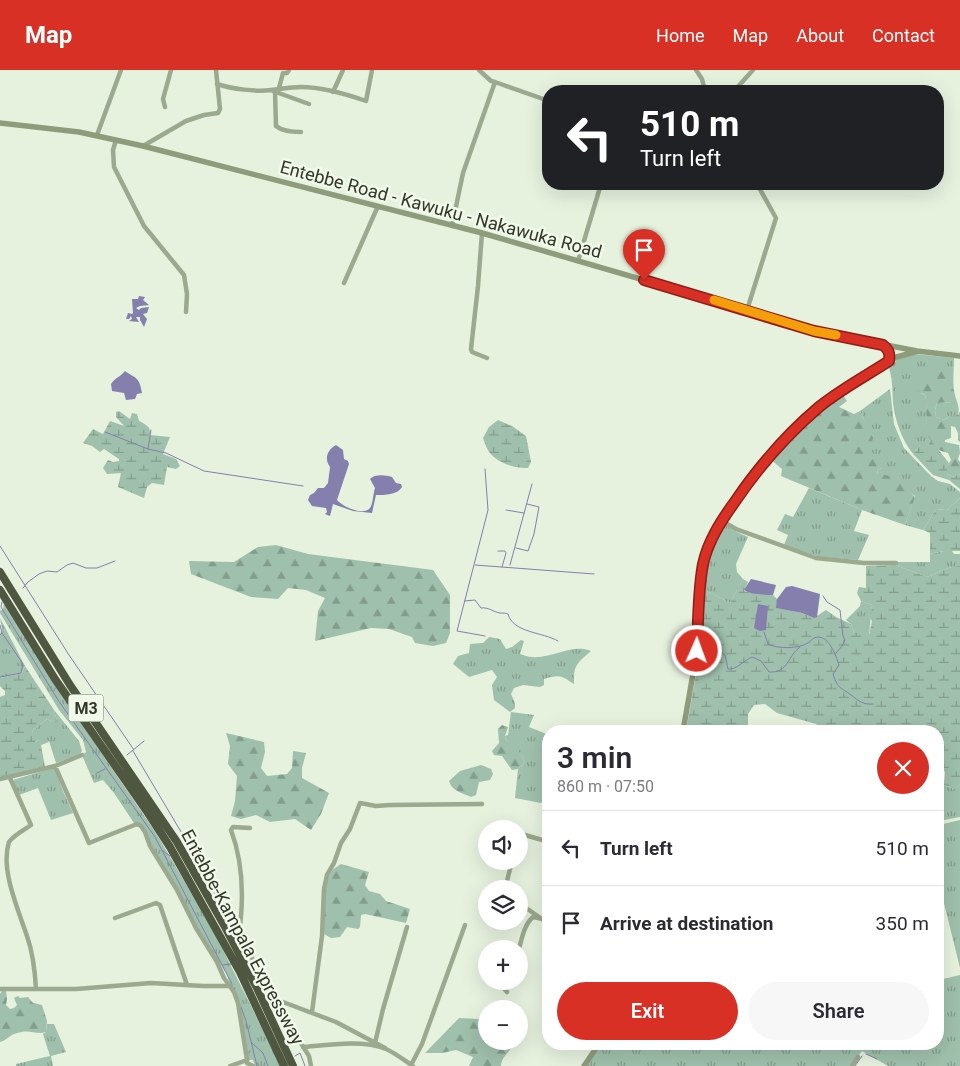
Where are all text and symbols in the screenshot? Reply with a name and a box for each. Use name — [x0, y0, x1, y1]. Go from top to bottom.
text: Map — [25, 21, 72, 49]
text: Home — [656, 25, 705, 46]
text: Map — [733, 25, 768, 46]
text: About — [796, 25, 844, 46]
text: Contact — [872, 25, 935, 46]
text: 510 m — [640, 104, 739, 145]
icon: left — [557, 105, 622, 170]
text: Turn left — [640, 146, 721, 171]
street label: Entebbe Road - Kawuku - Nakawuka Road — [278, 156, 604, 262]
pin — [623, 229, 665, 280]
icon: arrive — [630, 236, 658, 264]
position arrow — [670, 624, 722, 676]
road number: M3 — [68, 694, 104, 721]
text: 3 min — [557, 740, 632, 775]
button: close — [877, 742, 929, 794]
text: 860 m · 07:50 — [557, 777, 654, 796]
map controls — [478, 820, 528, 1050]
button: sound — [478, 820, 528, 870]
street label: Entebbe-Kampala Expressway — [177, 826, 309, 1049]
icon: left — [557, 834, 585, 862]
text: Turn left — [600, 837, 673, 860]
text: 510 m — [876, 837, 929, 860]
button: layers — [478, 880, 528, 930]
icon: arrive — [557, 909, 585, 937]
text: Arrive at destination — [600, 912, 773, 935]
text: 350 m — [876, 912, 929, 935]
button: + — [478, 940, 528, 990]
button: Exit — [557, 982, 738, 1040]
button: Share — [748, 982, 929, 1040]
button: − — [478, 1000, 528, 1050]

